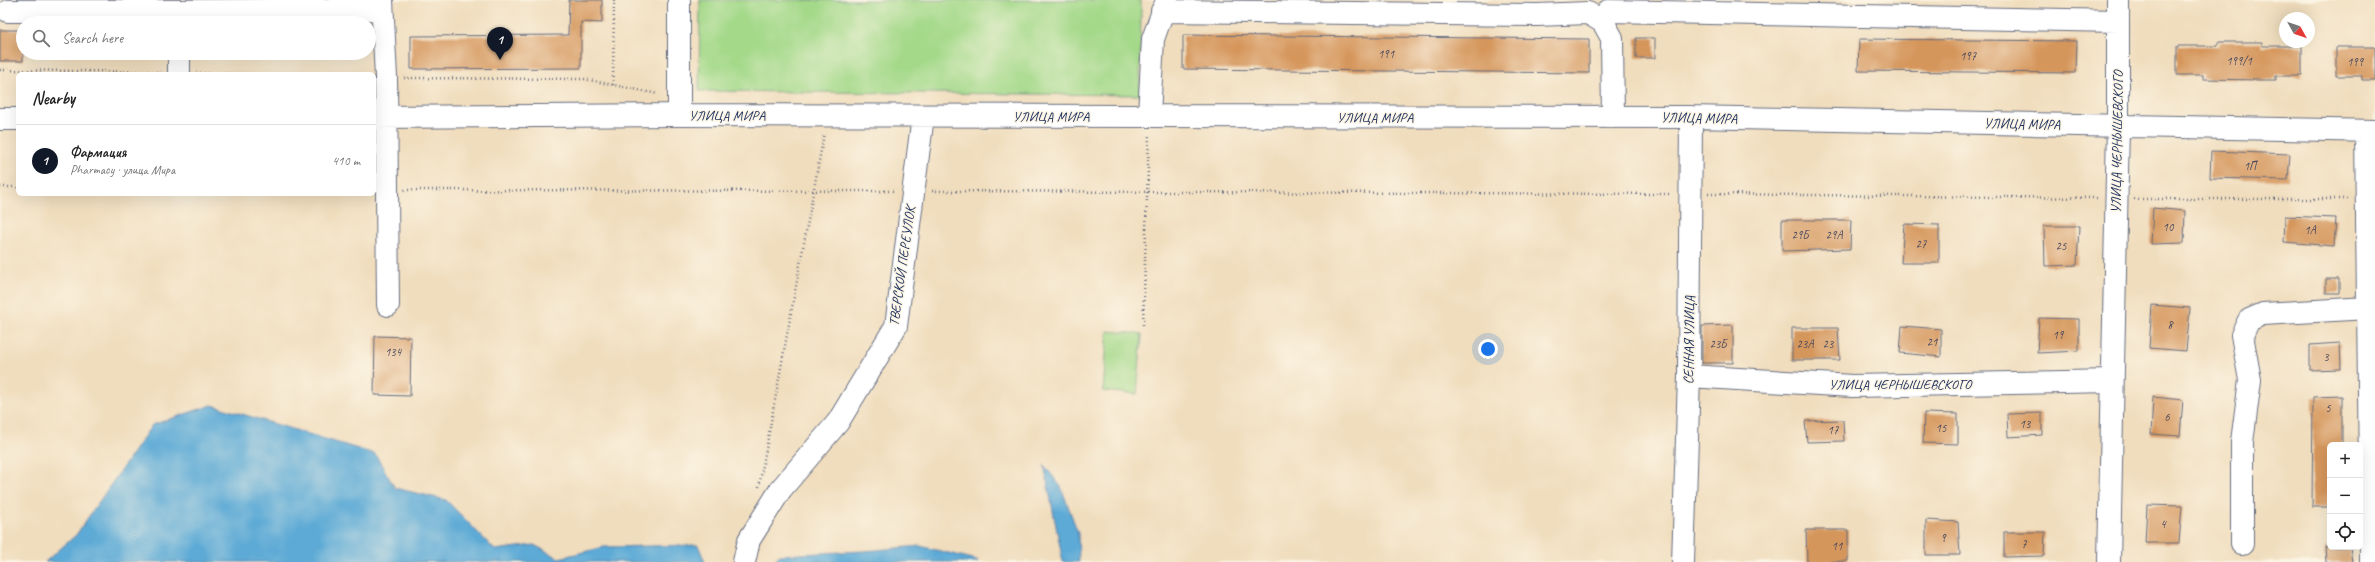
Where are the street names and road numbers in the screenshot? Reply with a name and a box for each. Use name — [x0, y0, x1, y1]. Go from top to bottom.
street label: УЛИЦА ЧЕРНЫШЕВСКОГО — [2107, 69, 2127, 213]
street label: УЛИЦА МИРА — [689, 107, 766, 124]
street label: УЛИЦА МИРА — [1013, 108, 1090, 125]
street label: УЛИЦА МИРА — [1337, 109, 1414, 126]
street label: УЛИЦА МИРА — [1661, 109, 1738, 127]
street label: УЛИЦА МИРА — [1984, 115, 2061, 133]
street label: ТВЕРСКОЙ ПЕРЕУЛОК — [885, 202, 919, 327]
street label: СЕННАЯ УЛИЦА — [1680, 295, 1698, 384]
street label: УЛИЦА ЧЕРНЫШЕВСКОГО — [1829, 376, 1973, 393]

